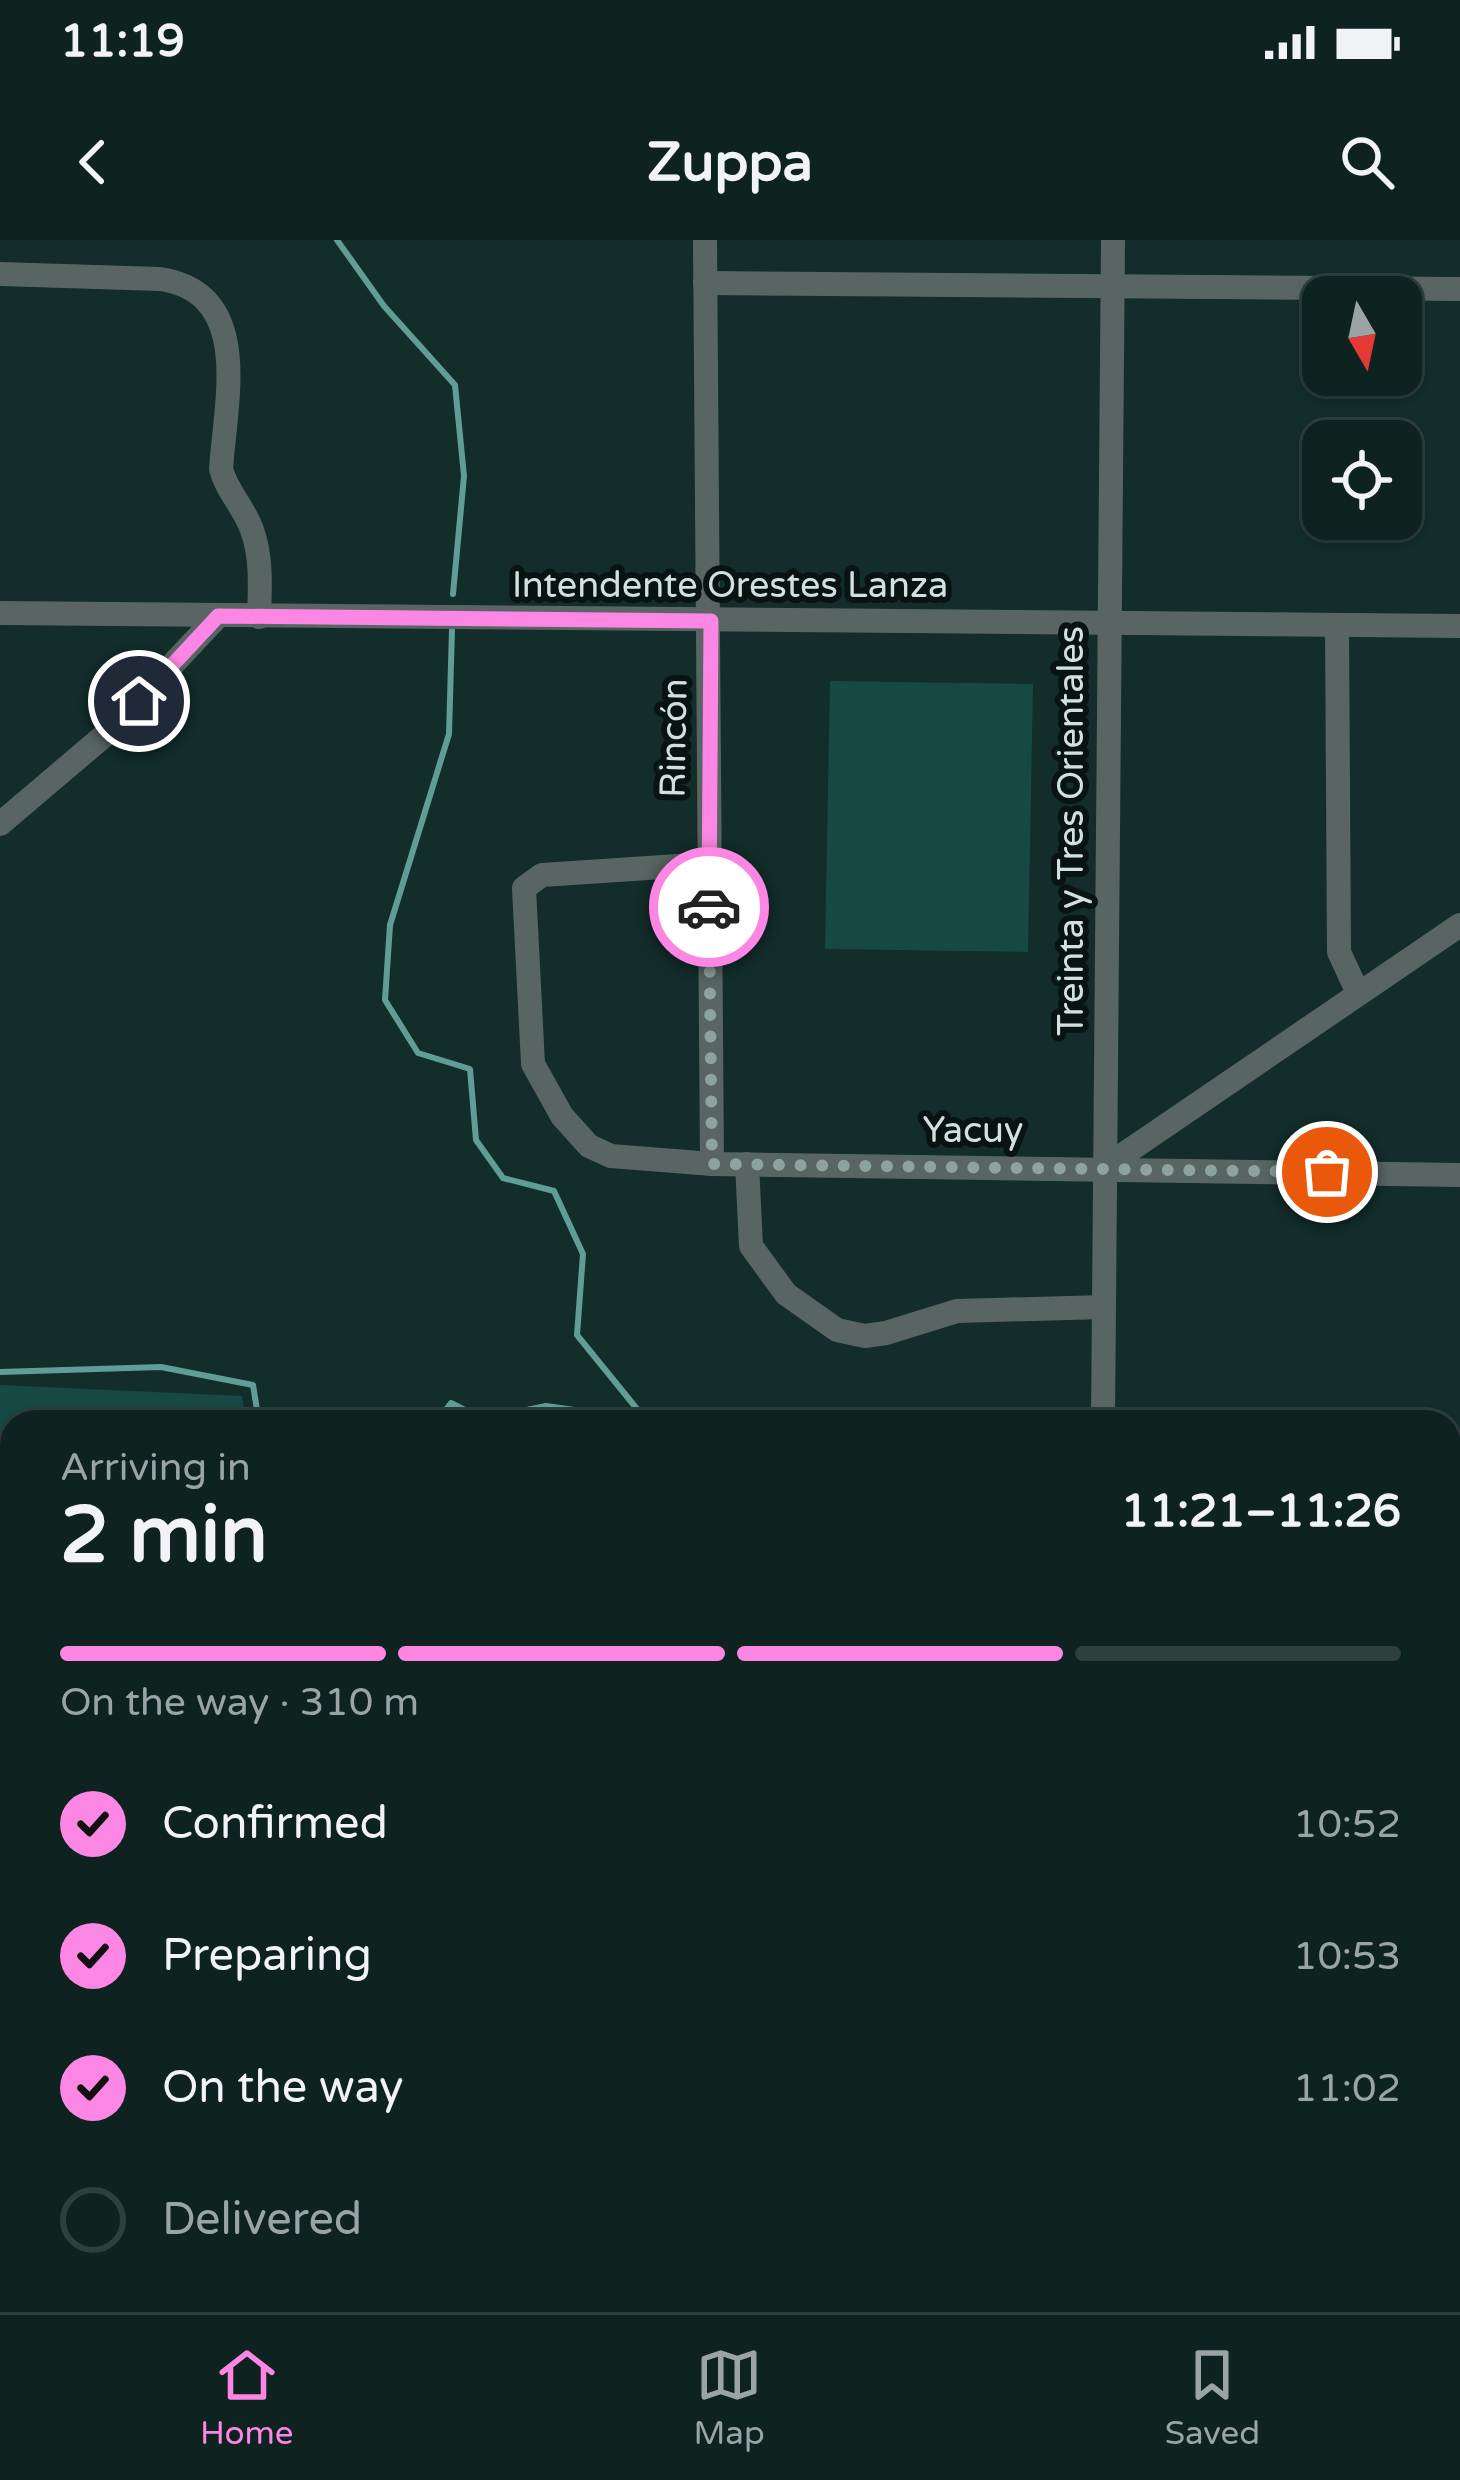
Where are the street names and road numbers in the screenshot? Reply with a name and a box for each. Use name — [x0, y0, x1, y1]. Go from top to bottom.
street label: Intendente Orestes Lanza — [512, 564, 948, 607]
street label: Treinta y Tres Orientales — [1050, 626, 1093, 1036]
street label: Rincón — [651, 678, 697, 798]
street label: Yacuy — [923, 1109, 1023, 1152]

